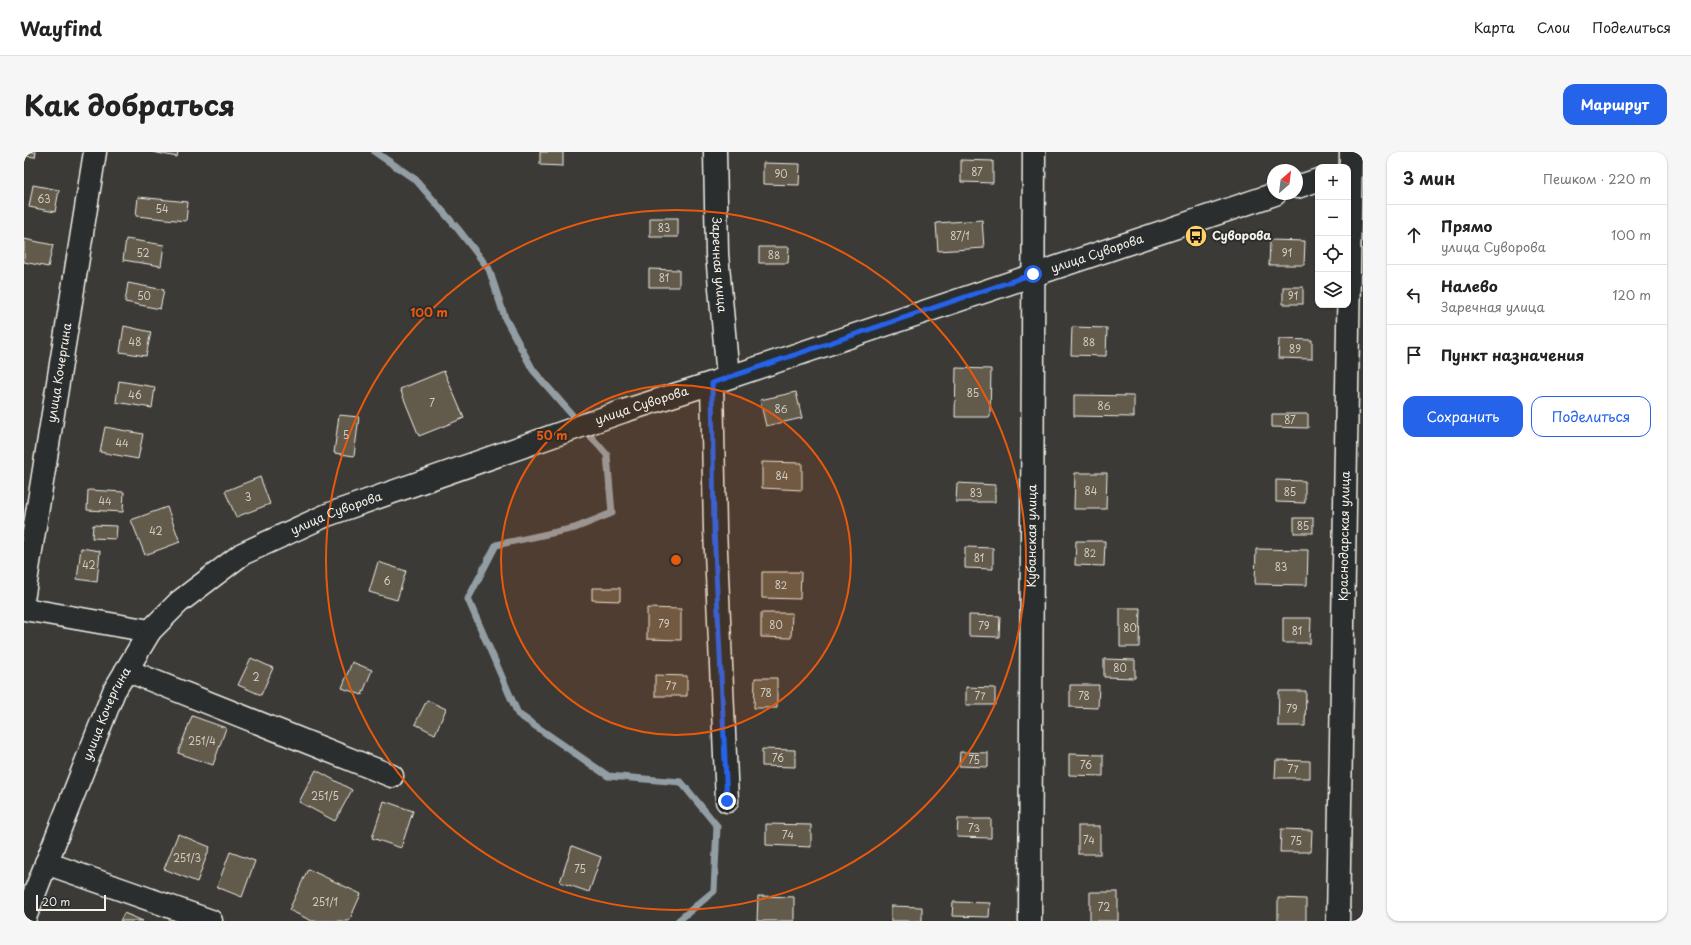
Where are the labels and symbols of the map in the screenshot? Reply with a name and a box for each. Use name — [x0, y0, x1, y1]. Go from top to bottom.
house number: 87 — [971, 164, 983, 179]
north arrow — [1267, 164, 1303, 200]
house number: 90 — [774, 166, 788, 181]
house number: 63 — [37, 191, 51, 206]
house number: 54 — [155, 201, 169, 216]
street label: Заречная улица — [708, 217, 732, 314]
house number: 83 — [658, 220, 670, 235]
bus stop icon: Суворова — [1183, 223, 1209, 249]
place label: Суворова — [1212, 226, 1271, 244]
house number: 87/1 — [950, 228, 970, 243]
street label: улица Суворова — [1048, 229, 1146, 277]
house number: 52 — [136, 245, 150, 260]
house number: 91 — [1282, 245, 1292, 260]
house number: 88 — [768, 247, 780, 262]
route start — [1024, 265, 1042, 283]
house number: 81 — [659, 270, 669, 285]
house number: 50 — [137, 288, 151, 303]
house number: 91 — [1288, 288, 1298, 303]
text: 100 m — [410, 303, 448, 321]
street label: улица Кочергина — [42, 321, 76, 424]
house number: 48 — [129, 334, 141, 349]
house number: 88 — [1083, 334, 1095, 349]
house number: 89 — [1289, 341, 1301, 356]
street label: улица Суворова — [592, 381, 691, 428]
house number: 85 — [967, 385, 979, 400]
house number: 46 — [128, 387, 142, 402]
house number: 7 — [429, 395, 435, 410]
house number: 86 — [1098, 398, 1111, 413]
house number: 86 — [775, 401, 788, 416]
house number: 87 — [1284, 412, 1296, 427]
text: 50 m — [536, 426, 568, 444]
house number: 5 — [343, 427, 349, 442]
house number: 44 — [115, 435, 129, 450]
house number: 84 — [776, 468, 789, 483]
street label: Краснодарская улица — [1333, 470, 1354, 601]
house number: 84 — [1085, 483, 1098, 498]
street label: Кубанская улица — [1022, 484, 1040, 588]
house number: 85 — [1284, 484, 1296, 499]
house number: 83 — [970, 485, 982, 500]
street label: улица Суворова — [287, 486, 385, 539]
house number: 3 — [245, 489, 251, 504]
house number: 44 — [98, 493, 112, 508]
house number: 85 — [1297, 518, 1309, 533]
house number: 42 — [149, 523, 163, 538]
house number: 82 — [1084, 545, 1096, 560]
house number: 81 — [974, 550, 984, 565]
centre of rings — [669, 553, 683, 567]
house number: 42 — [82, 557, 96, 572]
house number: 83 — [1275, 559, 1287, 574]
house number: 6 — [383, 573, 391, 588]
house number: 82 — [775, 577, 787, 592]
house number: 79 — [658, 616, 670, 631]
house number: 80 — [769, 617, 783, 632]
house number: 79 — [978, 618, 990, 633]
house number: 80 — [1123, 620, 1137, 635]
house number: 81 — [1292, 623, 1302, 638]
house number: 80 — [1113, 660, 1127, 675]
street label: улица Кочергина — [77, 663, 135, 763]
house number: 2 — [252, 669, 260, 684]
house number: 77 — [665, 678, 677, 693]
house number: 78 — [760, 685, 772, 700]
house number: 77 — [974, 688, 986, 703]
house number: 78 — [1078, 688, 1090, 703]
house number: 79 — [1286, 701, 1298, 716]
house number: 251/4 — [188, 733, 216, 748]
house number: 76 — [772, 750, 784, 765]
house number: 75 — [968, 752, 980, 767]
house number: 76 — [1080, 757, 1092, 772]
house number: 77 — [1287, 761, 1299, 776]
house number: 251/5 — [311, 788, 339, 803]
route end — [718, 792, 736, 810]
house number: 73 — [968, 820, 980, 835]
house number: 74 — [782, 827, 794, 842]
house number: 74 — [1083, 832, 1095, 847]
house number: 75 — [1290, 833, 1302, 848]
house number: 251/3 — [173, 850, 201, 865]
house number: 75 — [574, 861, 586, 876]
scale bar — [36, 893, 106, 912]
house number: 251/1 — [312, 894, 338, 909]
house number: 72 — [1098, 899, 1110, 914]

